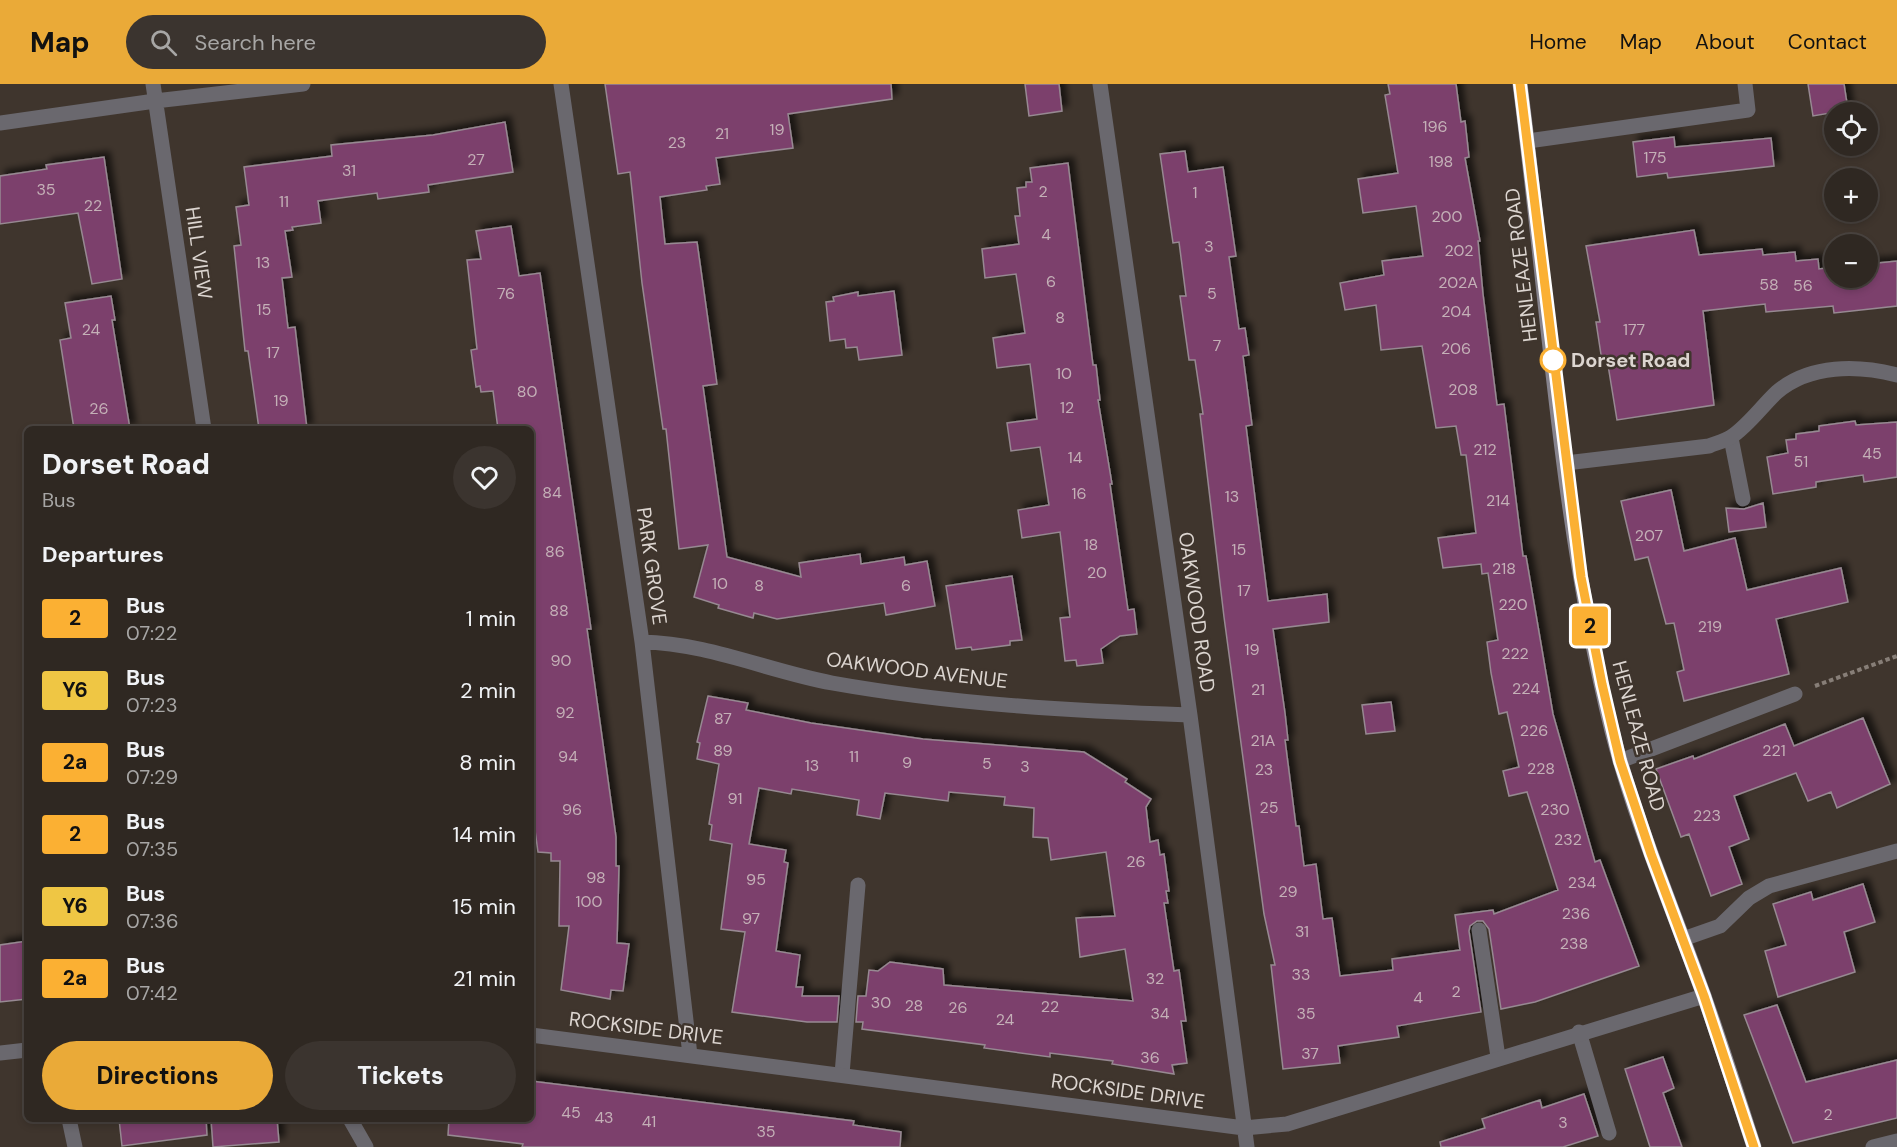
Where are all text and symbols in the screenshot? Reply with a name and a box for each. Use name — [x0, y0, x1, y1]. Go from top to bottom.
search box — [126, 15, 546, 69]
text: Map — [30, 24, 90, 61]
icon: search — [147, 26, 180, 59]
text: Search here — [195, 28, 316, 57]
text: Home — [1529, 28, 1587, 56]
text: Map — [1620, 28, 1662, 56]
text: About — [1695, 28, 1755, 56]
text: Contact — [1788, 28, 1867, 56]
map controls — [1824, 102, 1878, 288]
button: locate — [1824, 102, 1878, 156]
house number: 196 — [1422, 116, 1448, 137]
house number: 19 — [769, 119, 785, 140]
house number: 21 — [715, 123, 729, 144]
house number: 23 — [668, 132, 686, 153]
house number: 175 — [1644, 147, 1666, 168]
house number: 27 — [467, 149, 485, 170]
house number: 198 — [1429, 151, 1453, 172]
house number: 31 — [342, 160, 356, 181]
button: + — [1824, 168, 1878, 222]
house number: 35 — [36, 179, 56, 200]
house number: 2 — [1038, 181, 1048, 202]
house number: 1 — [1193, 182, 1198, 203]
street label: HENLEAZE ROAD — [1499, 187, 1543, 343]
house number: 11 — [279, 191, 289, 212]
house number: 22 — [84, 195, 102, 216]
street label: HILL VIEW — [180, 205, 218, 301]
house number: 200 — [1432, 206, 1463, 227]
house number: 4 — [1041, 224, 1051, 245]
button: − — [1824, 234, 1878, 288]
house number: 3 — [1204, 236, 1214, 257]
house number: 202 — [1444, 240, 1474, 261]
house number: 13 — [256, 252, 270, 273]
house number: 6 — [1046, 271, 1056, 292]
house number: 202A — [1438, 272, 1478, 293]
house number: 58 — [1759, 274, 1779, 295]
house number: 56 — [1793, 275, 1813, 296]
house number: 76 — [497, 283, 515, 304]
house number: 5 — [1207, 283, 1217, 304]
house number: 15 — [257, 299, 271, 320]
house number: 204 — [1441, 301, 1471, 322]
house number: 8 — [1055, 307, 1065, 328]
house number: 24 — [82, 319, 101, 340]
house number: 177 — [1623, 319, 1645, 340]
house number: 7 — [1213, 335, 1221, 356]
house number: 206 — [1441, 338, 1471, 359]
house number: 17 — [266, 342, 280, 363]
marker: Dorset Road — [1540, 347, 1566, 373]
place label: Dorset Road — [1571, 347, 1690, 373]
house number: 10 — [1056, 363, 1072, 384]
house number: 208 — [1448, 379, 1478, 400]
house number: 80 — [517, 381, 537, 402]
house number: 19 — [273, 390, 289, 411]
house number: 12 — [1060, 397, 1074, 418]
house number: 26 — [89, 398, 109, 419]
house number: 212 — [1473, 439, 1497, 460]
house number: 45 — [1862, 443, 1882, 464]
text: Dorset Road — [42, 446, 210, 483]
button: heart — [453, 446, 516, 509]
house number: 14 — [1068, 447, 1083, 468]
house number: 51 — [1794, 451, 1808, 472]
house number: 84 — [542, 482, 562, 503]
house number: 16 — [1071, 483, 1087, 504]
house number: 13 — [1225, 486, 1239, 507]
text: Bus — [42, 487, 76, 513]
house number: 214 — [1486, 490, 1510, 511]
street label: PARK GROVE — [631, 505, 673, 627]
house number: 207 — [1635, 525, 1663, 546]
street label: OAKWOOD ROAD — [1173, 530, 1221, 694]
house number: 18 — [1084, 534, 1098, 555]
house number: 15 — [1232, 539, 1246, 560]
text: Departures — [42, 540, 164, 569]
house number: 86 — [545, 541, 565, 562]
house number: 218 — [1492, 558, 1516, 579]
house number: 20 — [1087, 562, 1107, 583]
house number: 10 — [712, 573, 728, 594]
house number: 8 — [754, 575, 764, 596]
house number: 6 — [901, 575, 911, 596]
house number: 17 — [1237, 580, 1251, 601]
text: Bus — [126, 591, 165, 620]
house number: 220 — [1498, 594, 1528, 615]
house number: 88 — [549, 600, 569, 621]
text: 2 — [69, 604, 81, 632]
text: 1 min — [466, 604, 516, 633]
line badge: 2 — [1570, 606, 1610, 646]
text: 2 — [1584, 612, 1596, 640]
house number: 219 — [1698, 616, 1722, 637]
text: 07:22 — [126, 620, 177, 646]
house number: 19 — [1244, 639, 1260, 660]
house number: 222 — [1501, 643, 1529, 664]
street label: OAKWOOD AVENUE — [825, 646, 1009, 694]
house number: 90 — [551, 650, 572, 671]
street label: HENLEAZE ROAD — [1606, 658, 1672, 814]
text: Bus — [126, 663, 165, 692]
text: Y6 — [62, 676, 88, 704]
text: 2 min — [460, 676, 516, 705]
house number: 224 — [1512, 678, 1540, 699]
house number: 21 — [1251, 679, 1265, 700]
text: 07:23 — [126, 692, 177, 718]
house number: 92 — [556, 702, 575, 723]
house number: 87 — [714, 708, 732, 729]
house number: 226 — [1520, 720, 1548, 741]
house number: 21A — [1251, 730, 1276, 751]
text: Bus — [126, 735, 165, 764]
house number: 89 — [713, 740, 733, 761]
house number: 221 — [1762, 740, 1786, 761]
house number: 94 — [558, 746, 578, 767]
house number: 11 — [849, 746, 859, 767]
text: 2a — [63, 748, 87, 776]
text: 8 min — [459, 748, 516, 777]
house number: 9 — [902, 752, 912, 773]
house number: 5 — [982, 753, 992, 774]
house number: 13 — [805, 755, 819, 776]
house number: 3 — [1020, 756, 1030, 777]
house number: 228 — [1527, 758, 1555, 779]
house number: 23 — [1255, 759, 1273, 780]
text: 07:29 — [126, 764, 178, 790]
house number: 91 — [728, 788, 742, 809]
house number: 25 — [1260, 797, 1278, 818]
house number: 96 — [562, 799, 582, 820]
house number: 230 — [1540, 799, 1570, 820]
house number: 223 — [1693, 805, 1721, 826]
text: Bus — [126, 807, 165, 836]
text: 2 — [69, 820, 81, 848]
text: 14 min — [452, 820, 516, 849]
house number: 232 — [1554, 829, 1582, 850]
text: 07:35 — [126, 836, 178, 862]
house number: 26 — [1126, 851, 1146, 872]
house number: 98 — [586, 867, 606, 888]
house number: 95 — [746, 869, 766, 890]
house number: 234 — [1568, 872, 1596, 893]
text: Bus — [126, 879, 165, 908]
house number: 29 — [1278, 881, 1298, 902]
house number: 100 — [576, 891, 602, 912]
text: Y6 — [62, 892, 88, 920]
text: 15 min — [452, 892, 516, 921]
house number: 236 — [1562, 903, 1590, 924]
text: 07:36 — [126, 908, 179, 934]
house number: 97 — [742, 908, 760, 929]
house number: 31 — [1295, 921, 1309, 942]
house number: 238 — [1560, 933, 1588, 954]
text: Bus — [126, 951, 165, 980]
text: 2a — [63, 964, 87, 992]
text: 21 min — [453, 964, 516, 993]
house number: 33 — [1292, 964, 1310, 985]
house number: 32 — [1146, 968, 1164, 989]
text: 07:42 — [126, 980, 178, 1006]
house number: 2 — [1451, 981, 1461, 1002]
house number: 4 — [1413, 987, 1423, 1008]
house number: 30 — [871, 992, 891, 1013]
house number: 28 — [905, 995, 923, 1016]
house number: 22 — [1041, 996, 1059, 1017]
house number: 26 — [948, 997, 968, 1018]
house number: 34 — [1150, 1003, 1170, 1024]
house number: 35 — [1296, 1003, 1316, 1024]
street label: ROCKSIDE DRIVE — [567, 1006, 725, 1050]
house number: 24 — [996, 1009, 1015, 1030]
button: Directions — [42, 1041, 273, 1110]
button: Tickets — [285, 1041, 516, 1110]
house number: 37 — [1301, 1043, 1319, 1064]
house number: 36 — [1140, 1047, 1160, 1068]
street label: ROCKSIDE DRIVE — [1049, 1067, 1207, 1115]
house number: 45 — [561, 1102, 581, 1123]
house number: 2 — [1823, 1104, 1833, 1125]
house number: 43 — [594, 1107, 614, 1128]
house number: 41 — [642, 1111, 656, 1132]
house number: 3 — [1558, 1112, 1568, 1133]
house number: 35 — [756, 1121, 776, 1142]

